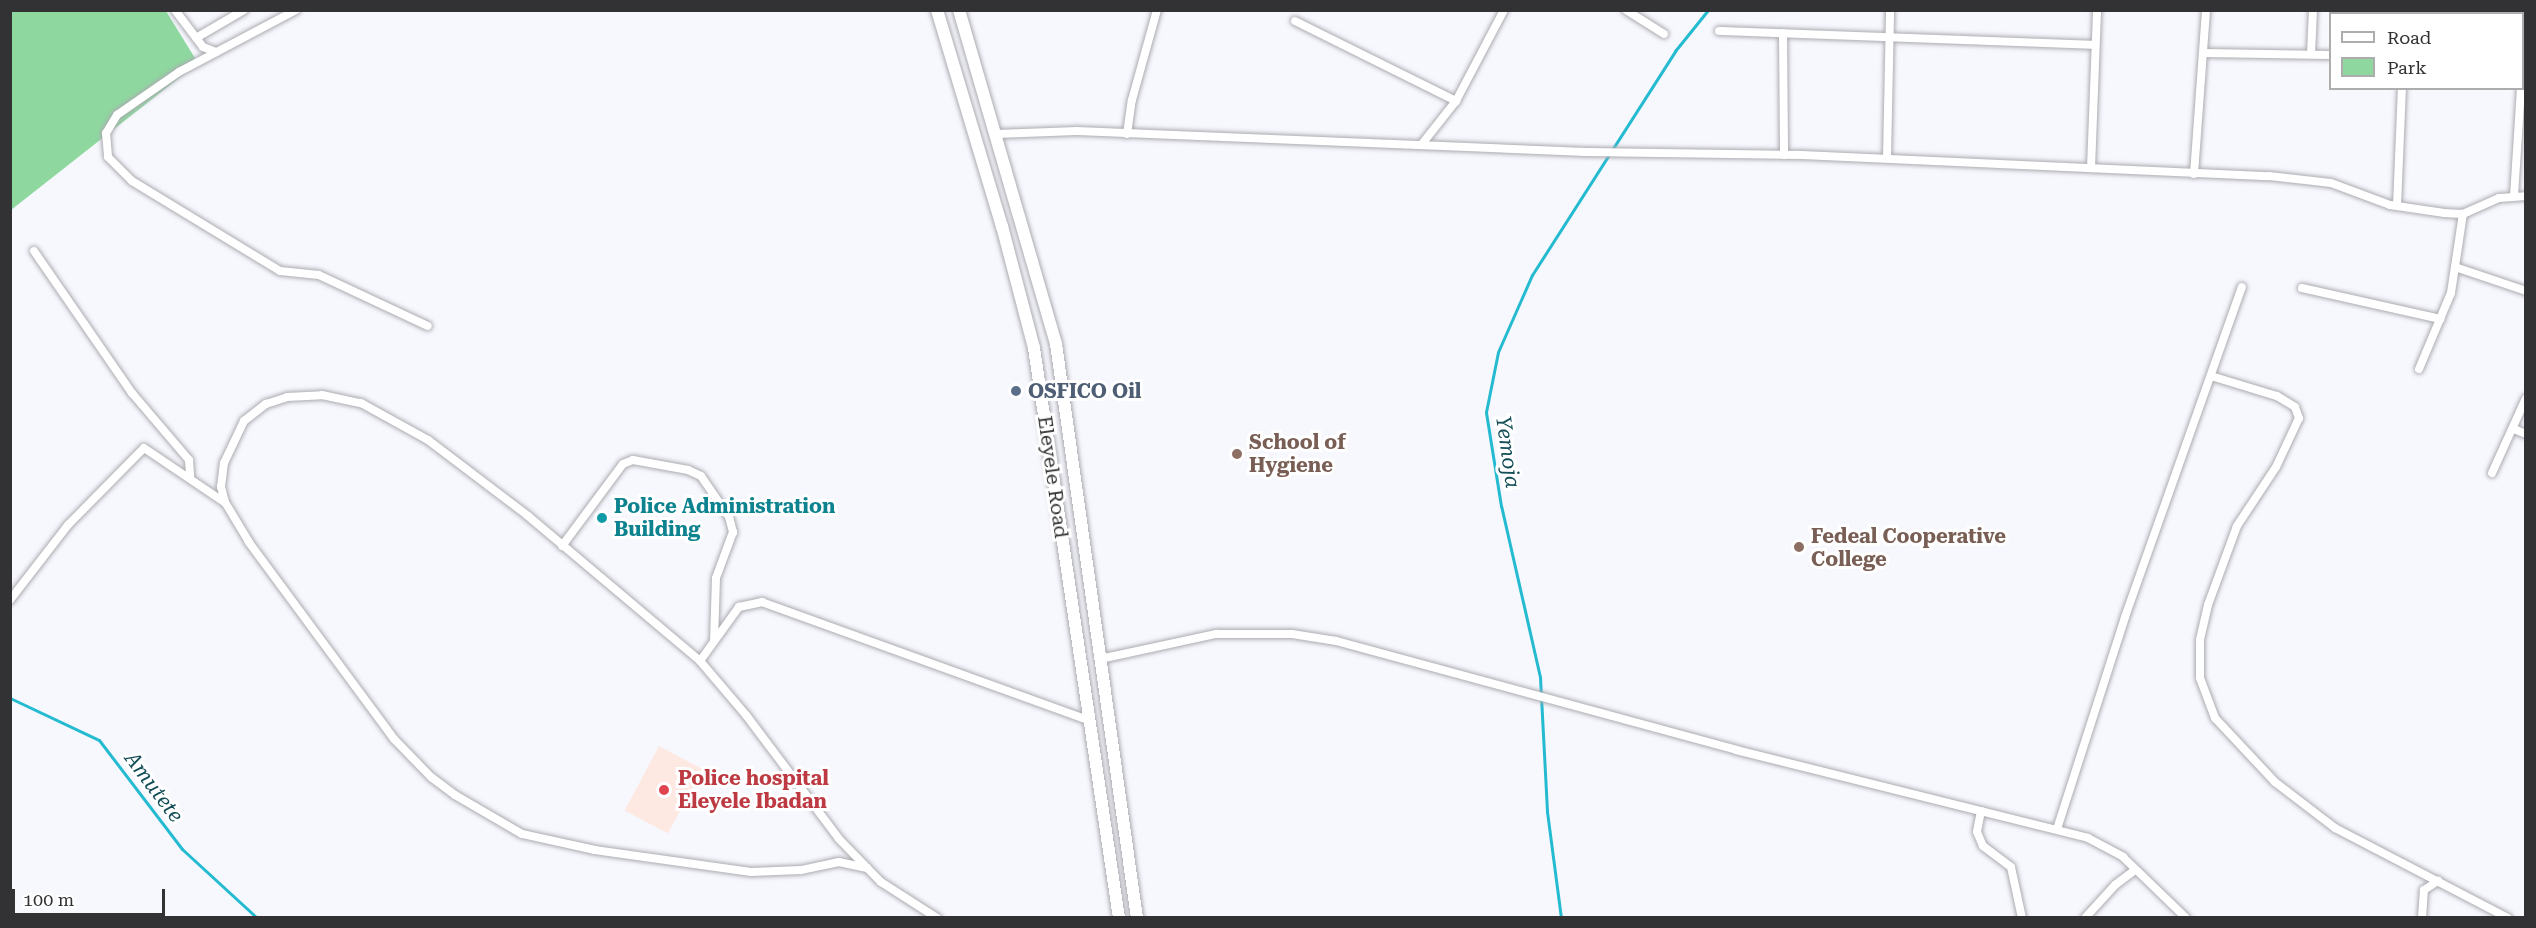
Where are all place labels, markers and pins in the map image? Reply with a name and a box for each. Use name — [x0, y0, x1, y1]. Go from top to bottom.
place label: OSFICO Oil — [1028, 379, 1141, 403]
marker: OSFICO Oil — [1009, 384, 1023, 398]
place label: School of Hygiene — [1249, 430, 1346, 477]
marker: School of Hygiene — [1230, 447, 1244, 461]
place label: Police Administration Building — [614, 494, 835, 541]
marker: Police Administration Building — [595, 511, 609, 525]
place label: Fedeal Cooperative College — [1811, 524, 2006, 571]
marker: Fedeal Cooperative College — [1792, 540, 1806, 554]
place label: Police hospital Eleyele Ibadan — [678, 766, 829, 813]
marker: Police hospital Eleyele Ibadan — [655, 781, 673, 799]

